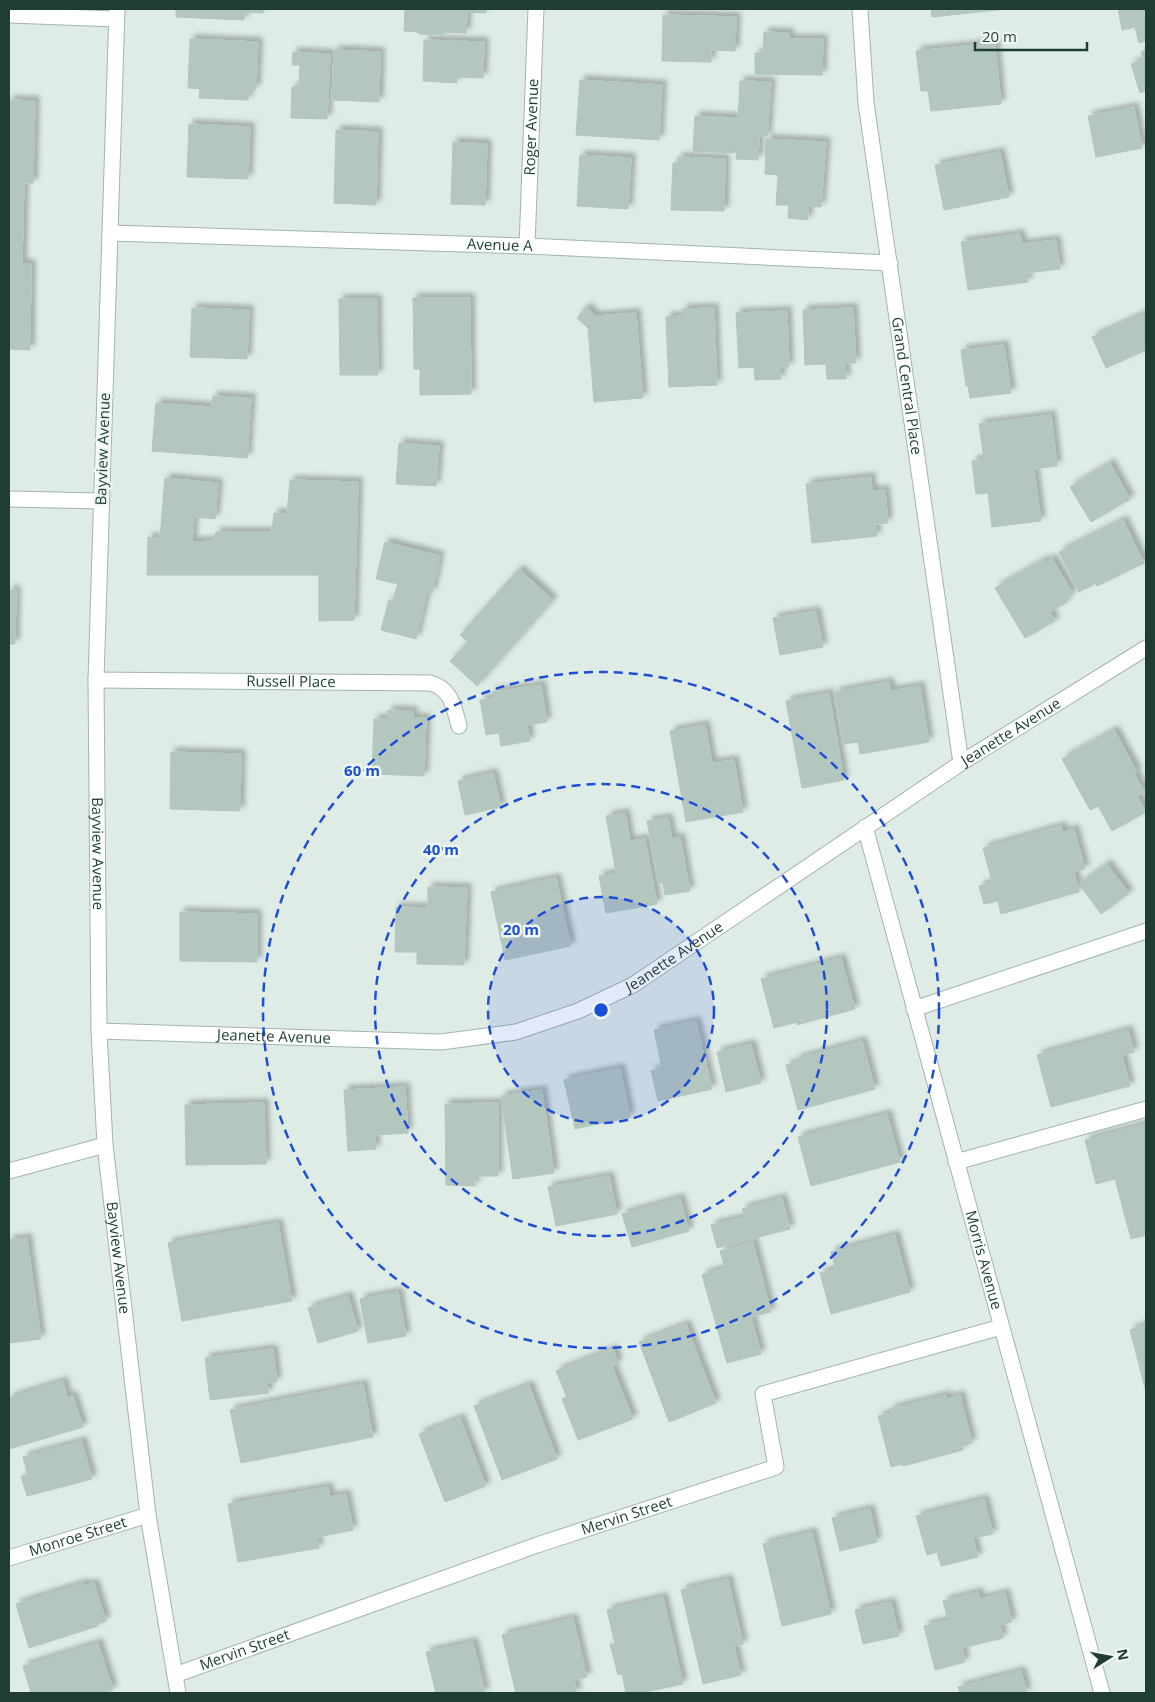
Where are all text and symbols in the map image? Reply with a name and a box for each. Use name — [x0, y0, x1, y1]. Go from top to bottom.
scale bar — [975, 20, 1088, 52]
text: 20 m — [982, 26, 1017, 46]
street label: Roger Avenue — [519, 78, 542, 176]
street label: Avenue A — [467, 233, 534, 255]
street label: Grand Central Place — [888, 315, 928, 456]
street label: Bayview Avenue — [90, 392, 114, 506]
street label: Russell Place — [246, 670, 336, 691]
street label: Jeanette Avenue — [955, 693, 1064, 771]
text: 60 m — [344, 760, 380, 780]
street label: Bayview Avenue — [88, 797, 109, 910]
text: 40 m — [423, 839, 459, 859]
street label: Jeanette Avenue — [620, 916, 726, 997]
text: 20 m — [503, 919, 539, 939]
centre of rings — [592, 1001, 610, 1019]
street label: Jeanette Avenue — [215, 1024, 331, 1047]
street label: Bayview Avenue — [103, 1200, 136, 1315]
street label: Morris Avenue — [961, 1208, 1008, 1312]
street label: Mervin Street — [578, 1491, 674, 1539]
street label: Monroe Street — [26, 1511, 129, 1560]
street label: Mervin Street — [196, 1624, 292, 1674]
north arrow — [1085, 1632, 1135, 1682]
text: N — [1113, 1647, 1134, 1662]

